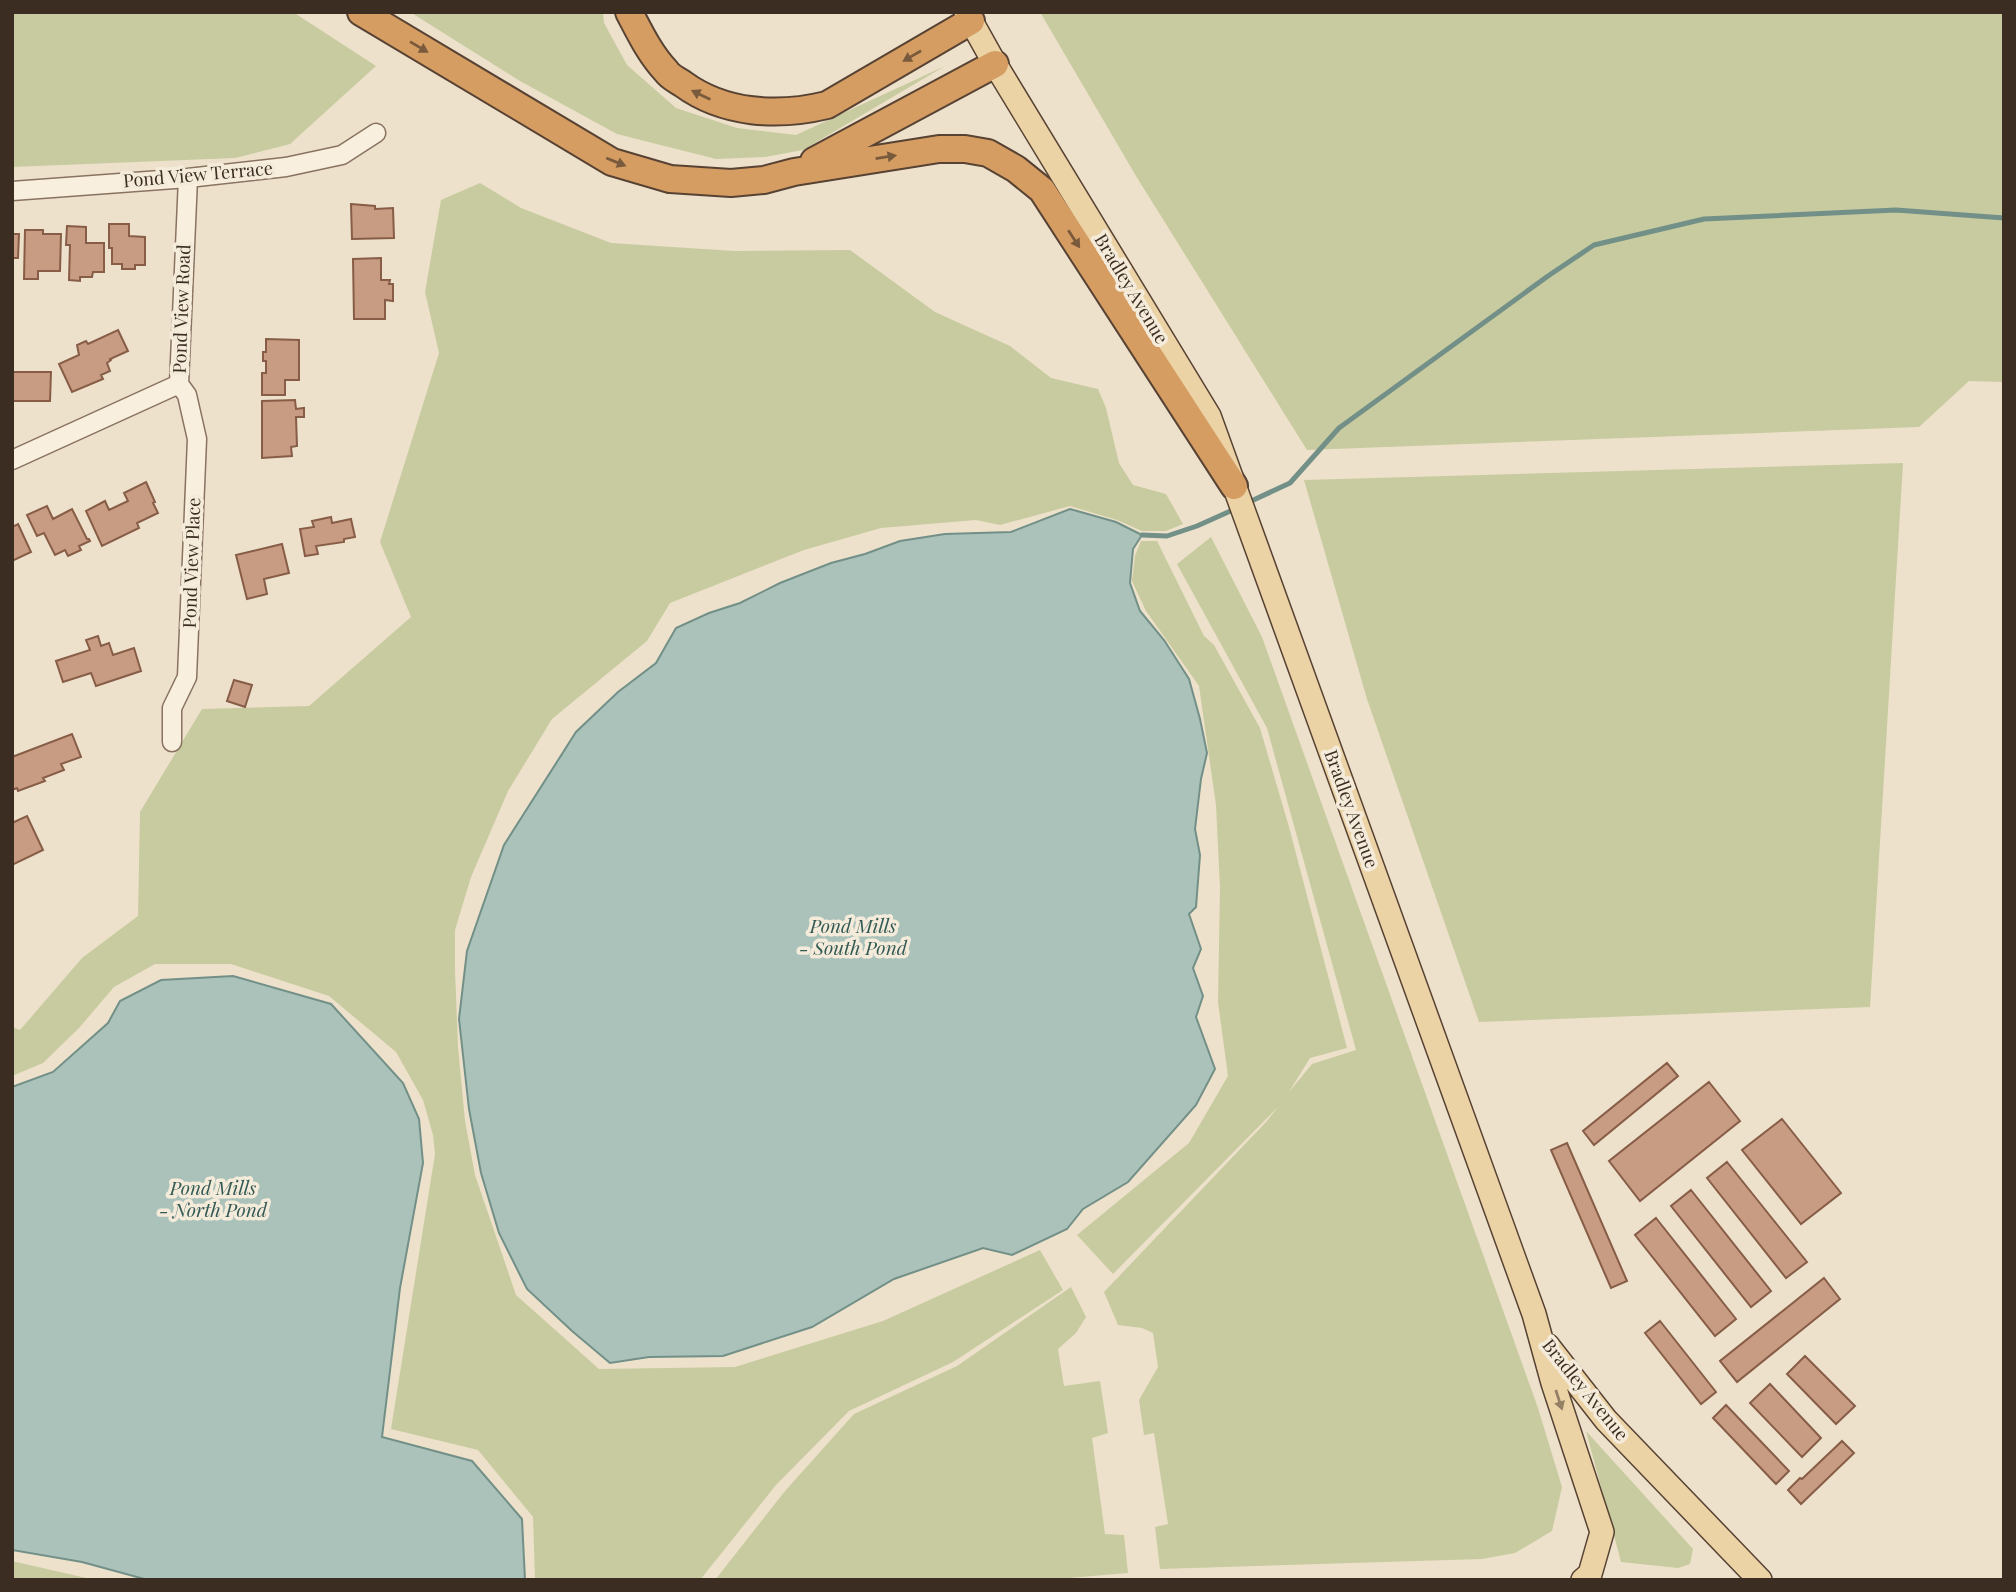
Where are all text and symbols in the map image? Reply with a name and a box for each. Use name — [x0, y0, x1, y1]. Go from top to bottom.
one-way arrow — [410, 41, 429, 53]
one-way arrow — [902, 49, 921, 62]
one-way arrow — [691, 89, 711, 101]
one-way arrow — [875, 151, 897, 162]
street label: Pond View Terrace — [122, 156, 274, 193]
one-way arrow — [605, 156, 626, 167]
street label: Bradley Avenue — [1090, 229, 1174, 348]
one-way arrow — [1067, 230, 1081, 248]
street label: Pond View Road — [167, 243, 195, 374]
street label: Pond View Place — [177, 497, 205, 629]
street label: Bradley Avenue — [1319, 746, 1384, 871]
water label: Pond Mills - South Pond — [799, 912, 908, 960]
water label: Pond Mills - North Pond — [159, 1174, 268, 1222]
street label: Bradley Avenue — [1537, 1334, 1634, 1445]
one-way arrow — [1554, 1390, 1565, 1411]

